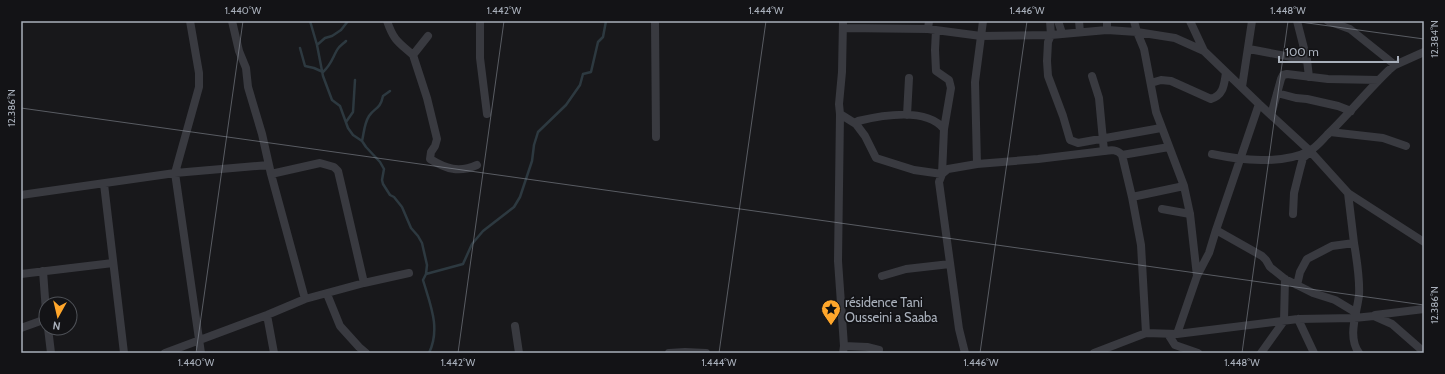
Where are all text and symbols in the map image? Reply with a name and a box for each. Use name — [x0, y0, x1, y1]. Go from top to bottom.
text: 1.440°W — [225, 4, 262, 17]
text: 1.442°W — [487, 4, 522, 17]
text: 1.444°W — [749, 4, 784, 17]
text: 1.446°W — [1010, 4, 1045, 17]
text: 1.448°W — [1270, 4, 1306, 17]
text: 12.384°N — [1428, 20, 1441, 58]
scale bar — [1279, 38, 1398, 64]
text: 100 m — [1285, 44, 1319, 59]
text: 12.386°N — [5, 89, 18, 127]
text: 12.386°N — [1428, 286, 1441, 324]
place label: résidence Tani Ousseini a Saaba — [845, 294, 938, 325]
north arrow — [38, 296, 78, 336]
place icon: résidence Tani Ousseini a Saaba — [820, 298, 842, 326]
text: N — [52, 318, 61, 333]
text: 1.440°W — [178, 356, 215, 369]
text: 1.442°W — [441, 356, 476, 369]
text: 1.444°W — [702, 356, 737, 369]
text: 1.446°W — [964, 356, 999, 369]
text: 1.448°W — [1224, 356, 1260, 369]

